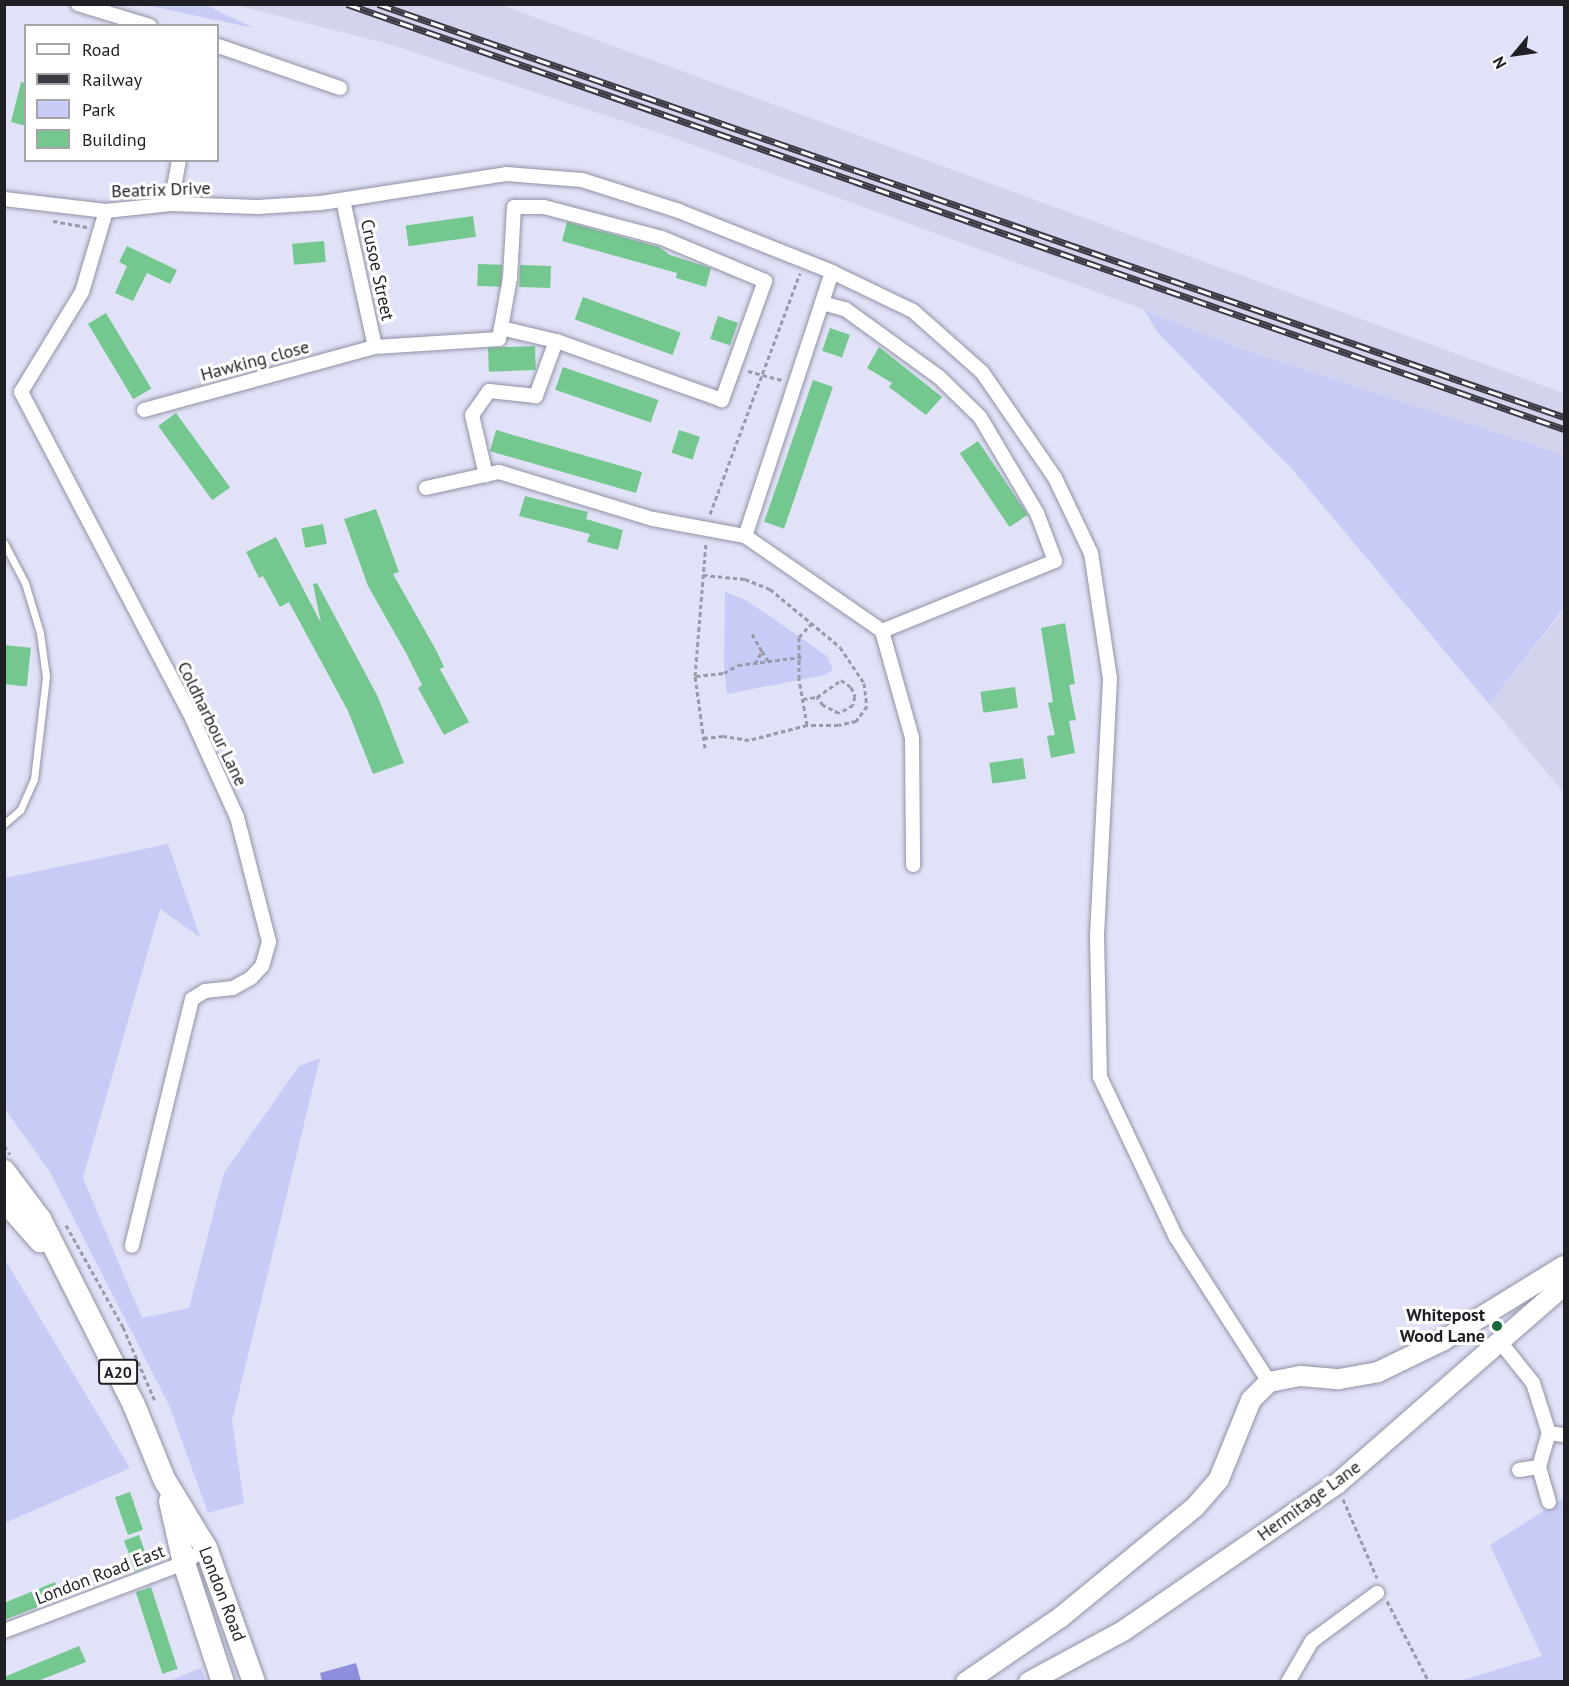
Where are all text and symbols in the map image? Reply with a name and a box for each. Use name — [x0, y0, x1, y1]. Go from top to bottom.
legend — [24, 24, 219, 162]
north arrow — [1485, 24, 1545, 84]
text: Road — [82, 38, 120, 61]
text: N — [1488, 53, 1511, 72]
text: Railway — [82, 68, 142, 91]
text: Park — [82, 98, 115, 121]
text: Building — [82, 128, 146, 151]
street label: Beatrix Drive — [111, 177, 211, 203]
street label: Crusoe Street — [356, 217, 398, 323]
street label: Hawking close — [198, 336, 312, 386]
street label: Coldharbour Lane — [172, 658, 252, 790]
place label: Whitepost Wood Lane — [1400, 1305, 1485, 1348]
marker: Whitepost Wood Lane — [1490, 1319, 1504, 1333]
road number: A20 — [97, 1359, 139, 1385]
street label: Hermitage Lane — [1253, 1456, 1365, 1546]
street label: London Road East — [32, 1540, 168, 1610]
street label: London Road — [194, 1544, 250, 1644]

